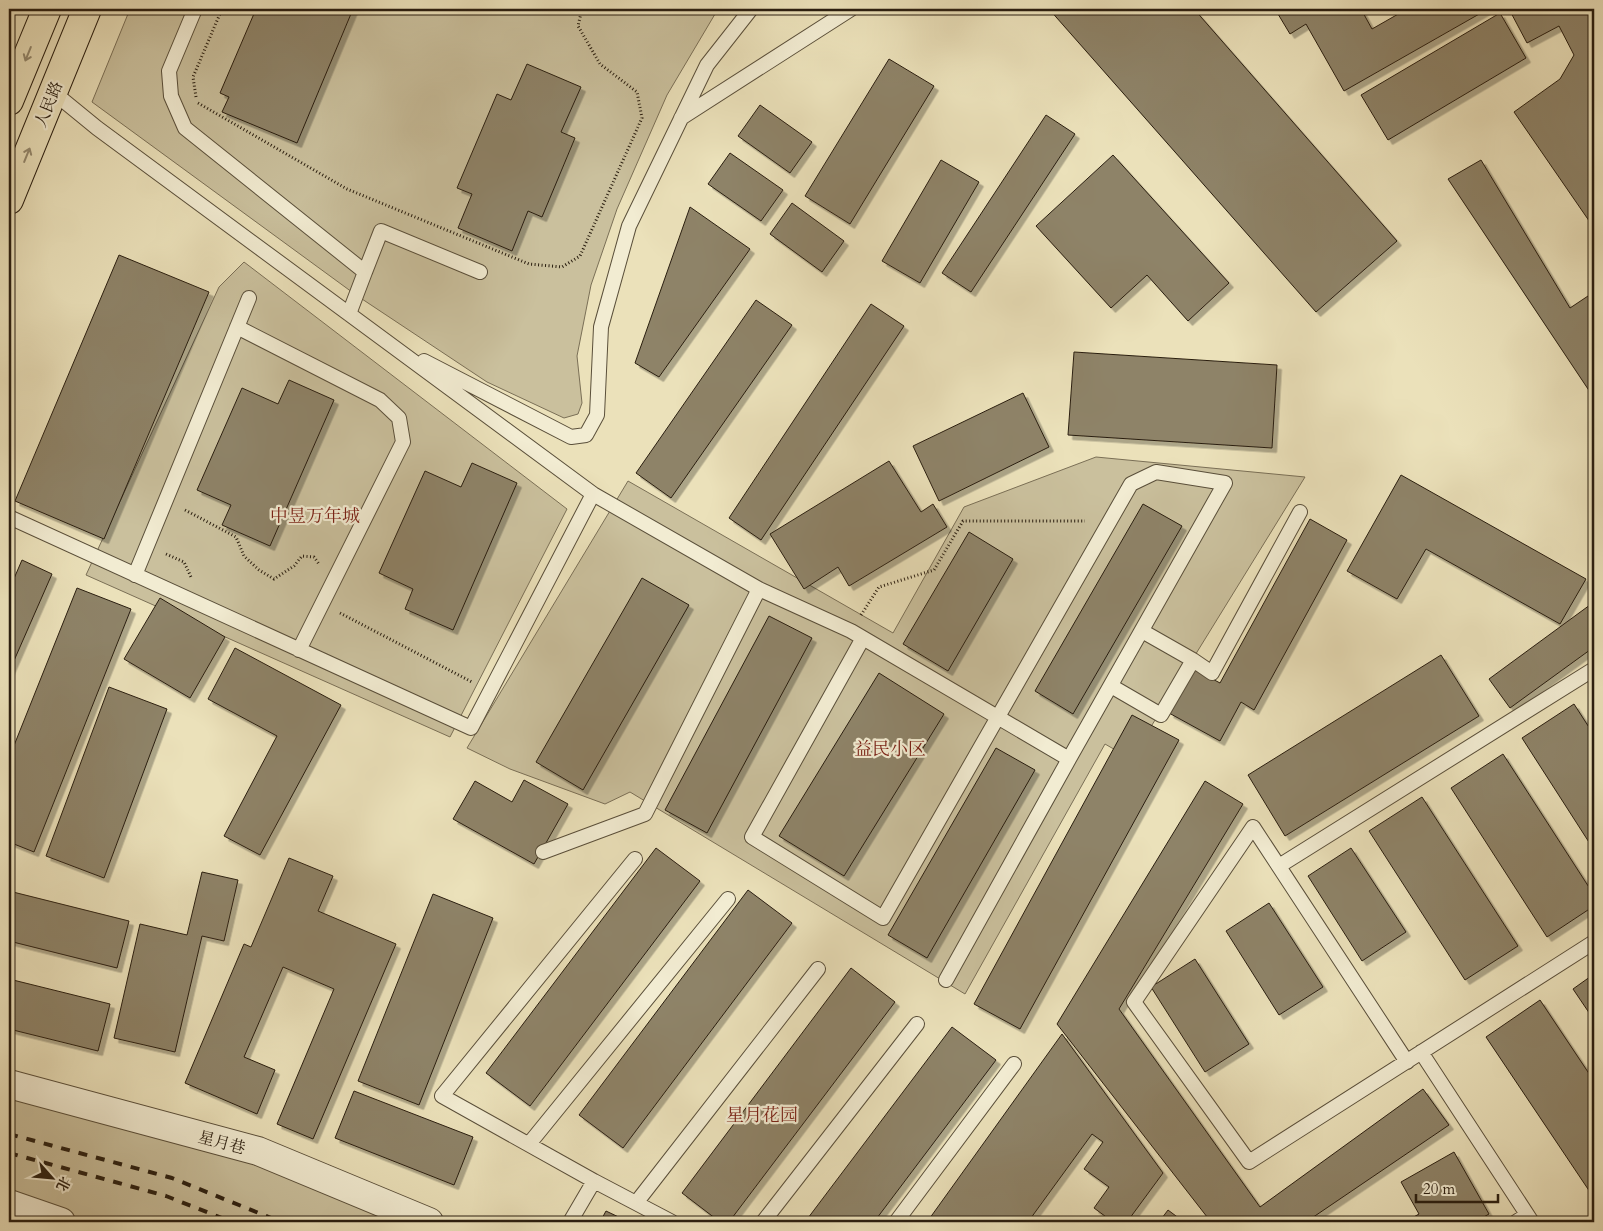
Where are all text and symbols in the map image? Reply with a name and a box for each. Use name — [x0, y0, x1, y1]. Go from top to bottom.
one-way arrow — [23, 46, 33, 61]
street label: 人民路 — [30, 78, 68, 131]
one-way arrow — [23, 148, 33, 163]
district label: 中昱万年城 — [270, 504, 360, 529]
district label: 益民小区 — [854, 737, 926, 762]
district label: 星月花园 — [726, 1103, 798, 1128]
street label: 星月巷 — [196, 1126, 248, 1160]
north arrow — [28, 1154, 78, 1204]
scale bar — [1416, 1171, 1498, 1203]
text: 北 — [51, 1173, 75, 1194]
text: 20 m — [1423, 1179, 1455, 1199]

